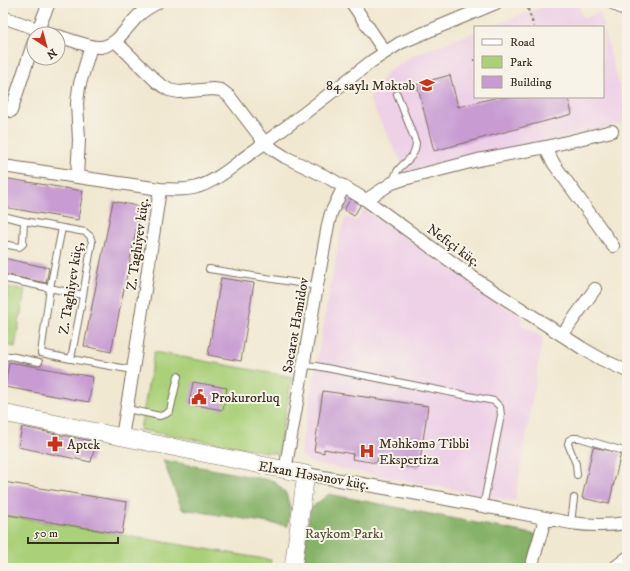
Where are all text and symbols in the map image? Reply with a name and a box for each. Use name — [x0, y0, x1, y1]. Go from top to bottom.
north arrow — [26, 26, 66, 66]
legend — [474, 26, 604, 98]
text: Road — [510, 35, 535, 50]
text: N — [44, 45, 59, 62]
text: Park — [510, 55, 532, 70]
text: Building — [510, 75, 551, 90]
school or university icon: 84 saylı Məktəb — [418, 76, 436, 94]
place label: 84 saylı Məktəb — [326, 77, 415, 95]
street label: Z. Taghiyev küç. — [123, 197, 153, 291]
street label: Neftçi küç. — [423, 220, 484, 271]
street label: Z. Taghiyev küç, — [55, 240, 87, 336]
street label: Səcarət Həmidov — [279, 275, 313, 374]
public building icon: Prokurorluq — [190, 388, 208, 406]
place label: Prokurorluq — [211, 389, 281, 407]
pharmacy icon: Aptek — [46, 435, 64, 453]
place label: Məhkəmə Tibbi Ekspertiza — [379, 435, 469, 469]
place label: Aptek — [67, 436, 100, 454]
hospital icon: Məhkəmə Tibbi Ekspertiza — [358, 442, 376, 460]
street label: Elxan Həsənov küç. — [257, 457, 371, 495]
scale bar — [28, 519, 118, 545]
park label: Raykom Parkı — [305, 525, 384, 543]
text: 50 m — [34, 526, 58, 541]

